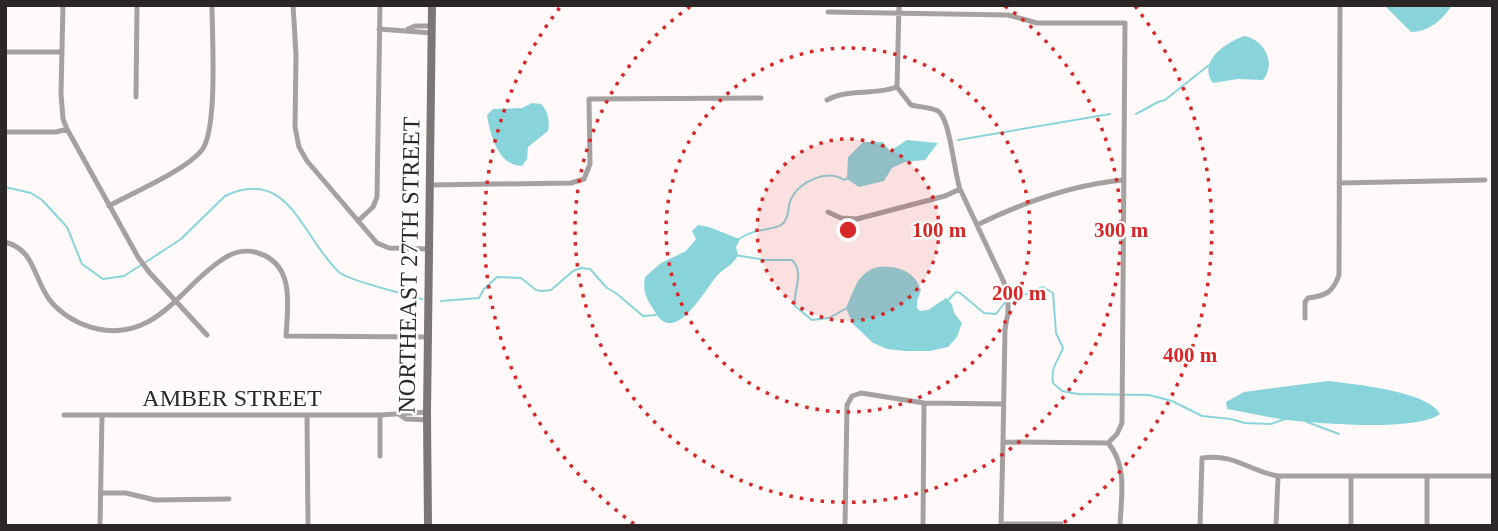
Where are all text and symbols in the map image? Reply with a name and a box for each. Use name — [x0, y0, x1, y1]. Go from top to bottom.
street label: NORTHEAST 27TH STREET — [393, 116, 425, 414]
centre of rings — [836, 218, 860, 242]
text: 100 m — [912, 218, 967, 242]
text: 300 m — [1094, 218, 1149, 242]
text: 200 m — [992, 281, 1047, 305]
text: 400 m — [1163, 343, 1218, 367]
street label: AMBER STREET — [142, 385, 322, 411]

